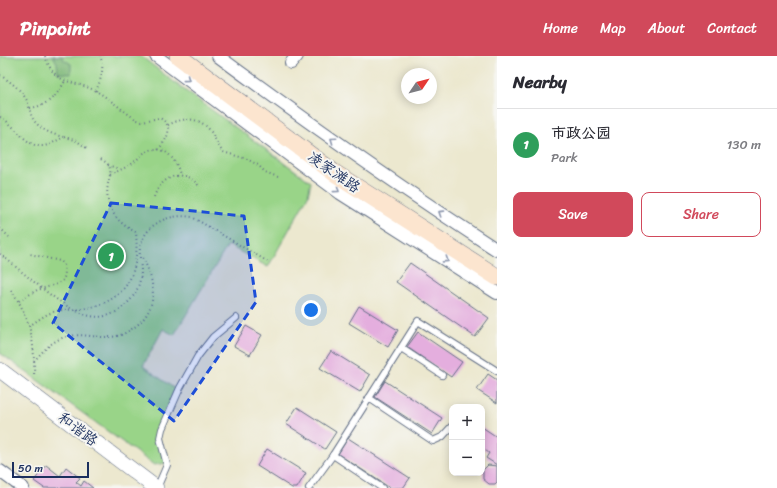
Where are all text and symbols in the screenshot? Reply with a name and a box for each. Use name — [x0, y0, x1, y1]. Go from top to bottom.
text: Pinpoint — [20, 12, 91, 45]
text: Home — [543, 16, 578, 41]
text: Map — [600, 16, 626, 41]
text: About — [648, 16, 685, 41]
text: Contact — [707, 16, 757, 41]
text: Nearby — [513, 67, 567, 97]
north arrow — [401, 68, 437, 104]
one-way arrow — [183, 74, 190, 81]
text: 市政公园 — [551, 120, 611, 146]
text: 1 — [523, 133, 529, 156]
text: 130 m — [727, 133, 761, 156]
one-way arrow — [330, 138, 337, 145]
street label: 凌家滩路 — [302, 144, 366, 200]
text: Park — [551, 146, 578, 169]
one-way arrow — [332, 185, 339, 192]
button: Save — [513, 192, 633, 237]
button: Share — [641, 192, 761, 237]
one-way arrow — [438, 211, 445, 218]
pin: 1 — [98, 241, 124, 271]
one-way arrow — [442, 256, 449, 263]
your location — [301, 300, 321, 320]
map controls — [449, 404, 485, 476]
button: + — [449, 404, 485, 440]
street label: 和谐路 — [52, 405, 104, 453]
button: − — [449, 440, 485, 476]
text: 50 m — [18, 459, 43, 478]
scale bar — [12, 460, 89, 479]

